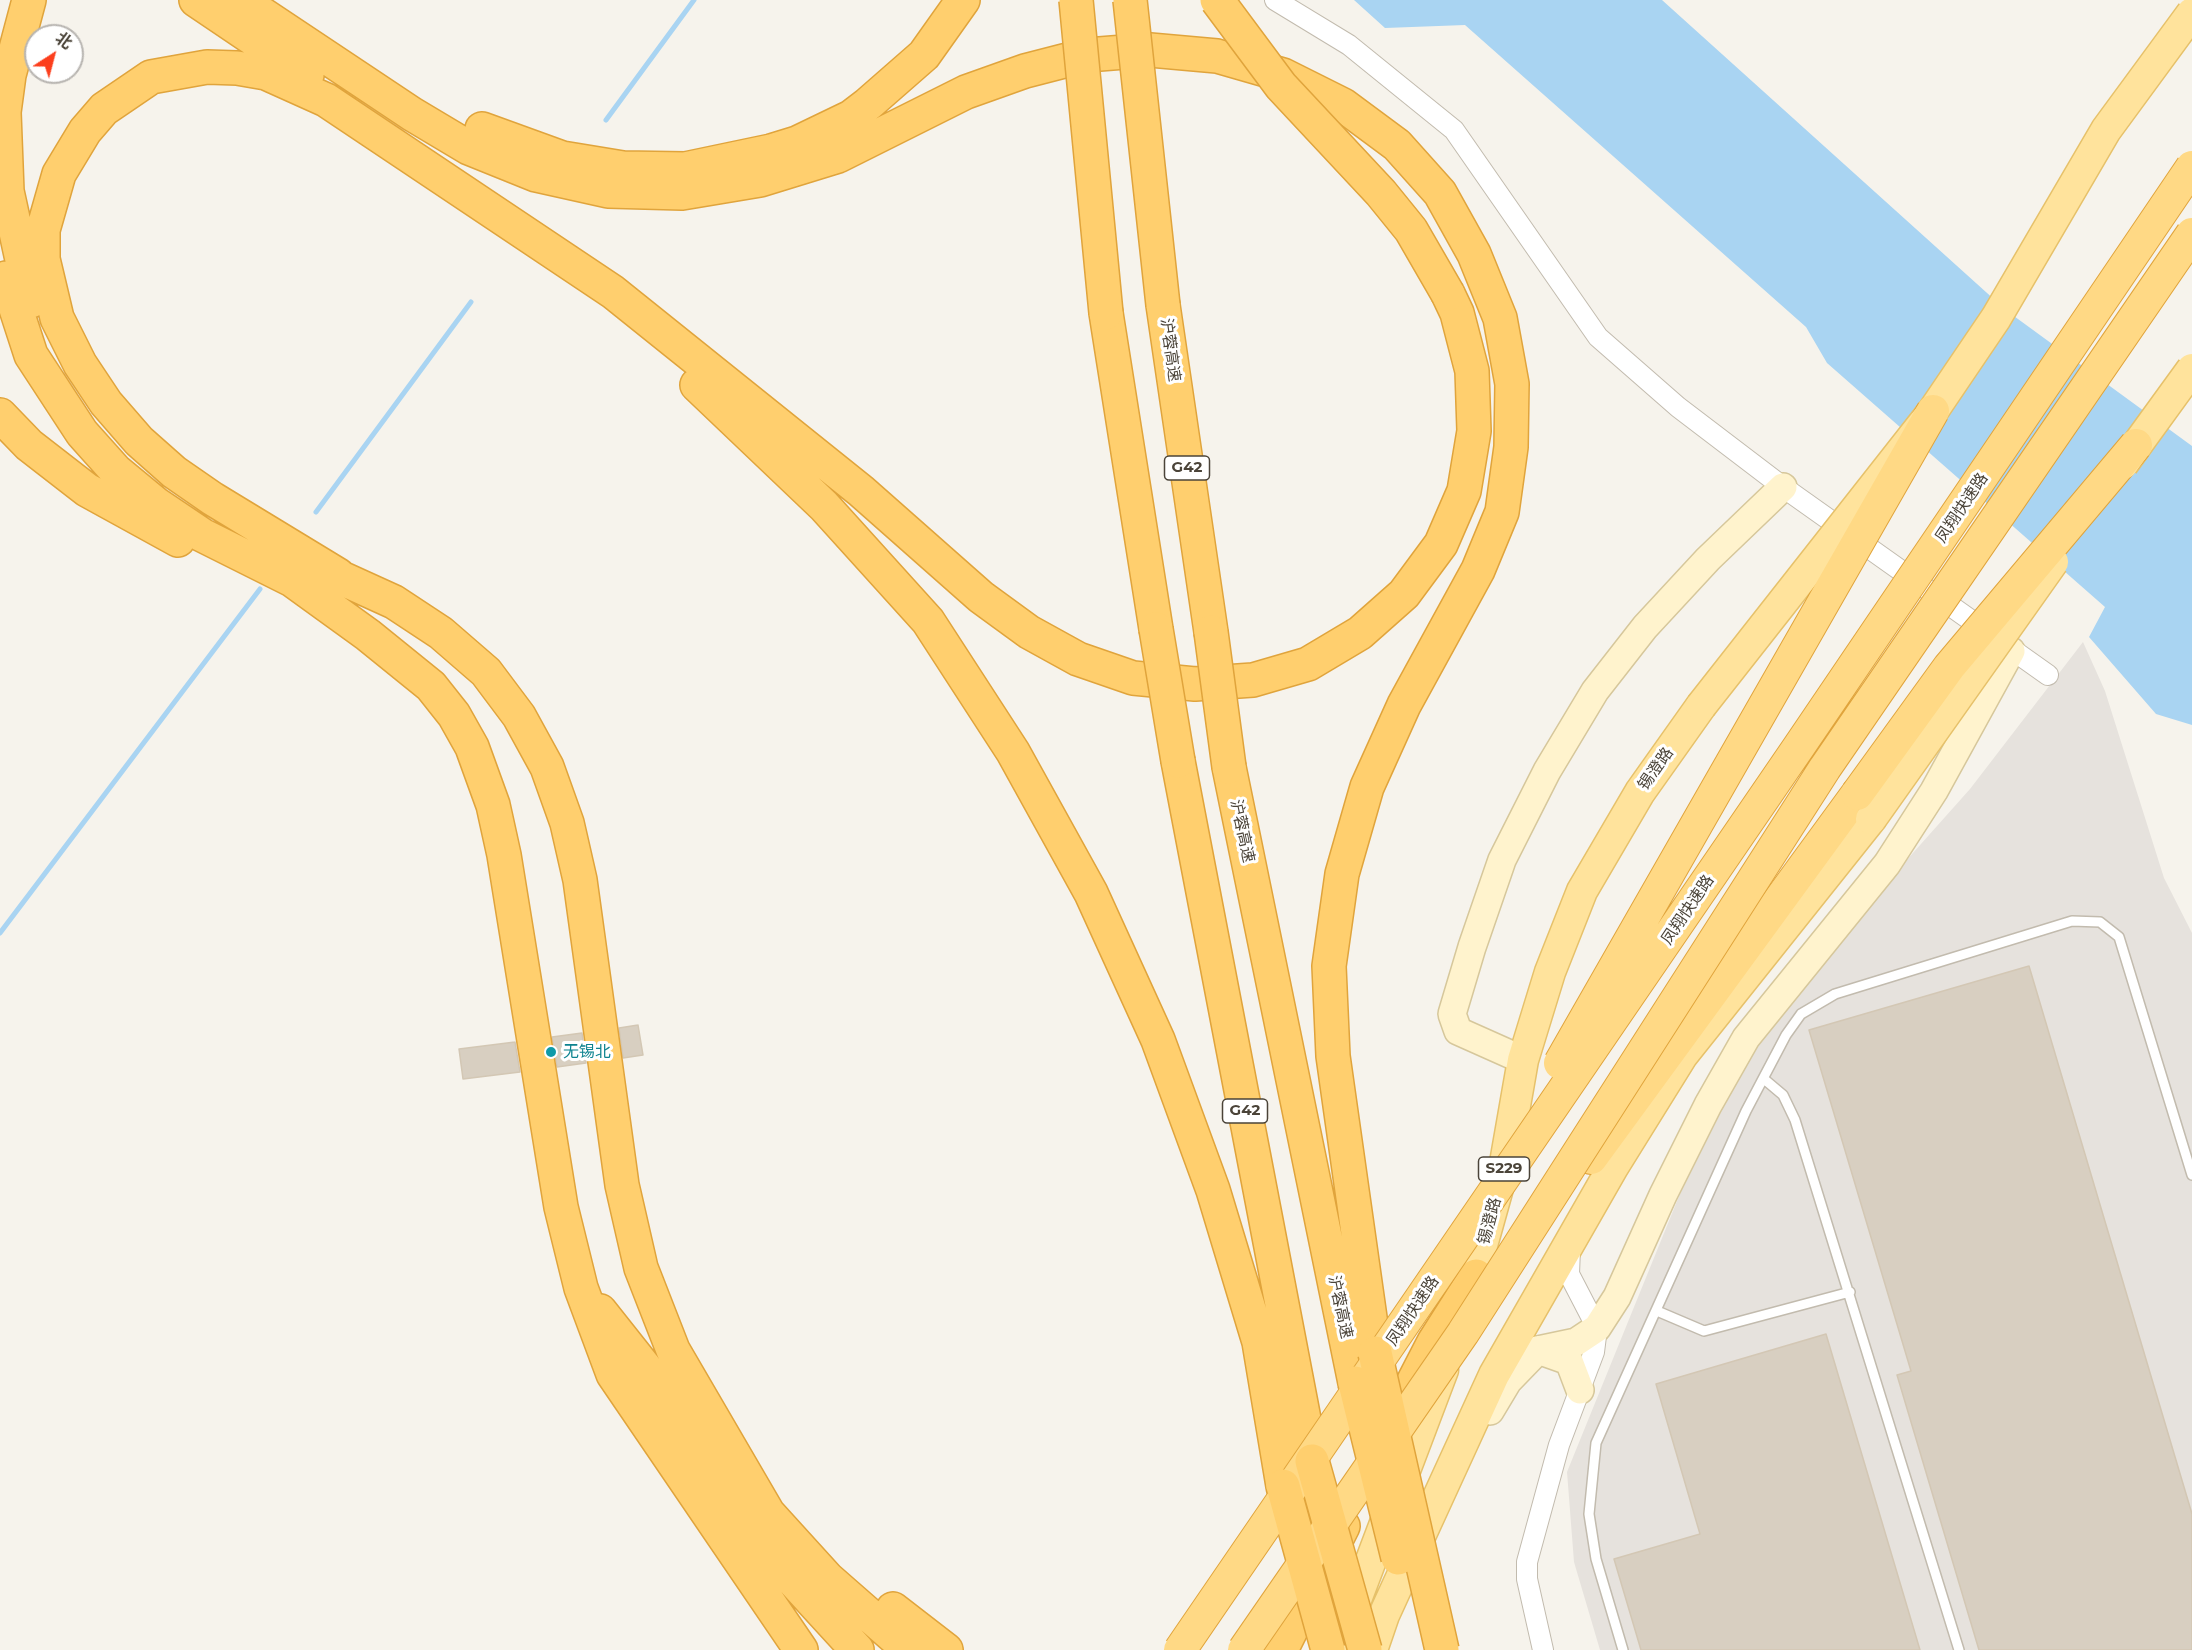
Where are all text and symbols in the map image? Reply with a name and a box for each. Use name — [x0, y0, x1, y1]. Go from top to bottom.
north arrow — [24, 24, 84, 84]
text: 北 — [52, 28, 76, 53]
street label: 沪蓉高速 — [1156, 317, 1184, 383]
road number: G42 — [1164, 456, 1210, 480]
street label: 凤翔快速路 — [1932, 469, 1992, 547]
street label: 锡澄路 — [1634, 744, 1678, 794]
street label: 沪蓉高速 — [1226, 798, 1258, 864]
street label: 凤翔快速路 — [1658, 871, 1718, 949]
place label: 无锡北 — [563, 1042, 611, 1062]
marker: 无锡北 — [544, 1045, 558, 1059]
road number: G42 — [1222, 1099, 1268, 1123]
road number: S229 — [1478, 1157, 1530, 1181]
street label: 锡澄路 — [1475, 1195, 1505, 1247]
street label: 凤翔快速路 — [1383, 1272, 1443, 1350]
street label: 沪蓉高速 — [1324, 1274, 1356, 1340]

